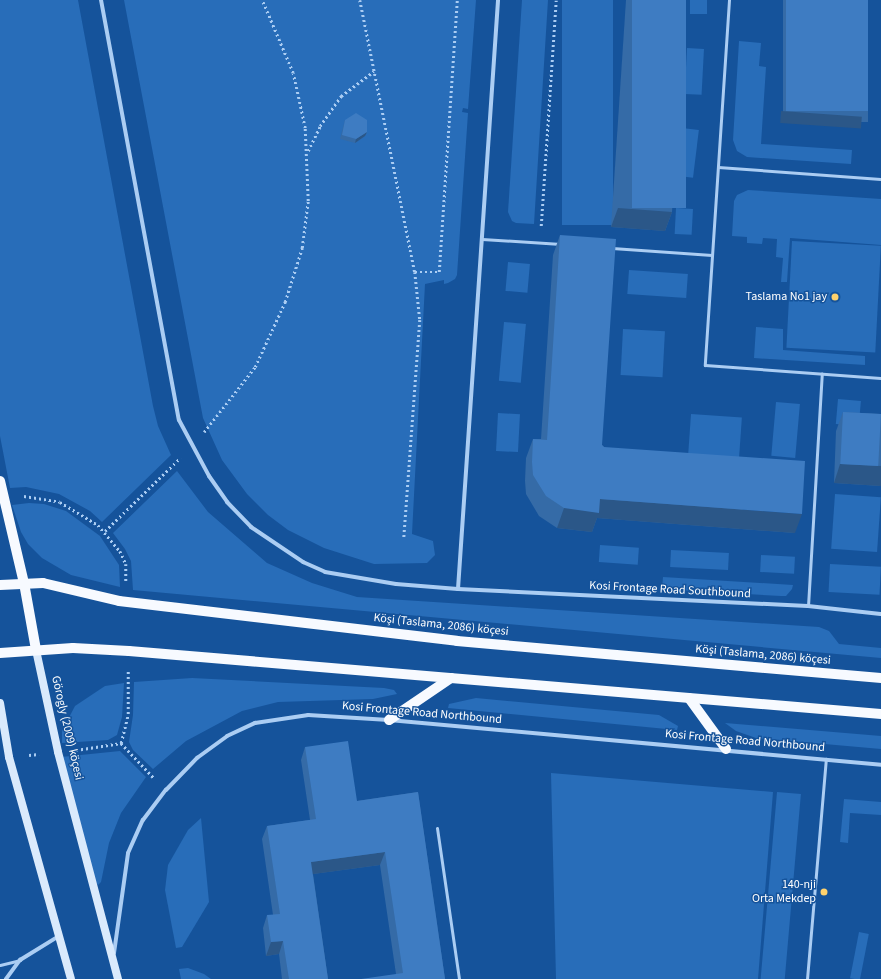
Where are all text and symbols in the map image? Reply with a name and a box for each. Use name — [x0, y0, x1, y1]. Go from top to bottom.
place label: Taslama No1 jay — [746, 290, 827, 304]
marker: Taslama No1 jay — [830, 292, 840, 302]
street label: Kosi Frontage Road Southbound — [589, 579, 751, 601]
street label: Köşi (Taslama, 2086) köçesi — [373, 611, 509, 639]
street label: Köşi (Taslama, 2086) köçesi — [695, 642, 831, 668]
street label: Görogly (2009) köçesi — [48, 675, 86, 781]
street label: Kosi Frontage Road Northbound — [341, 699, 503, 727]
street label: Kosi Frontage Road Northbound — [664, 727, 826, 755]
place label: 140-nji Orta Mekdep — [752, 878, 816, 906]
marker: 140-nji Orta Mekdep — [819, 887, 829, 897]

